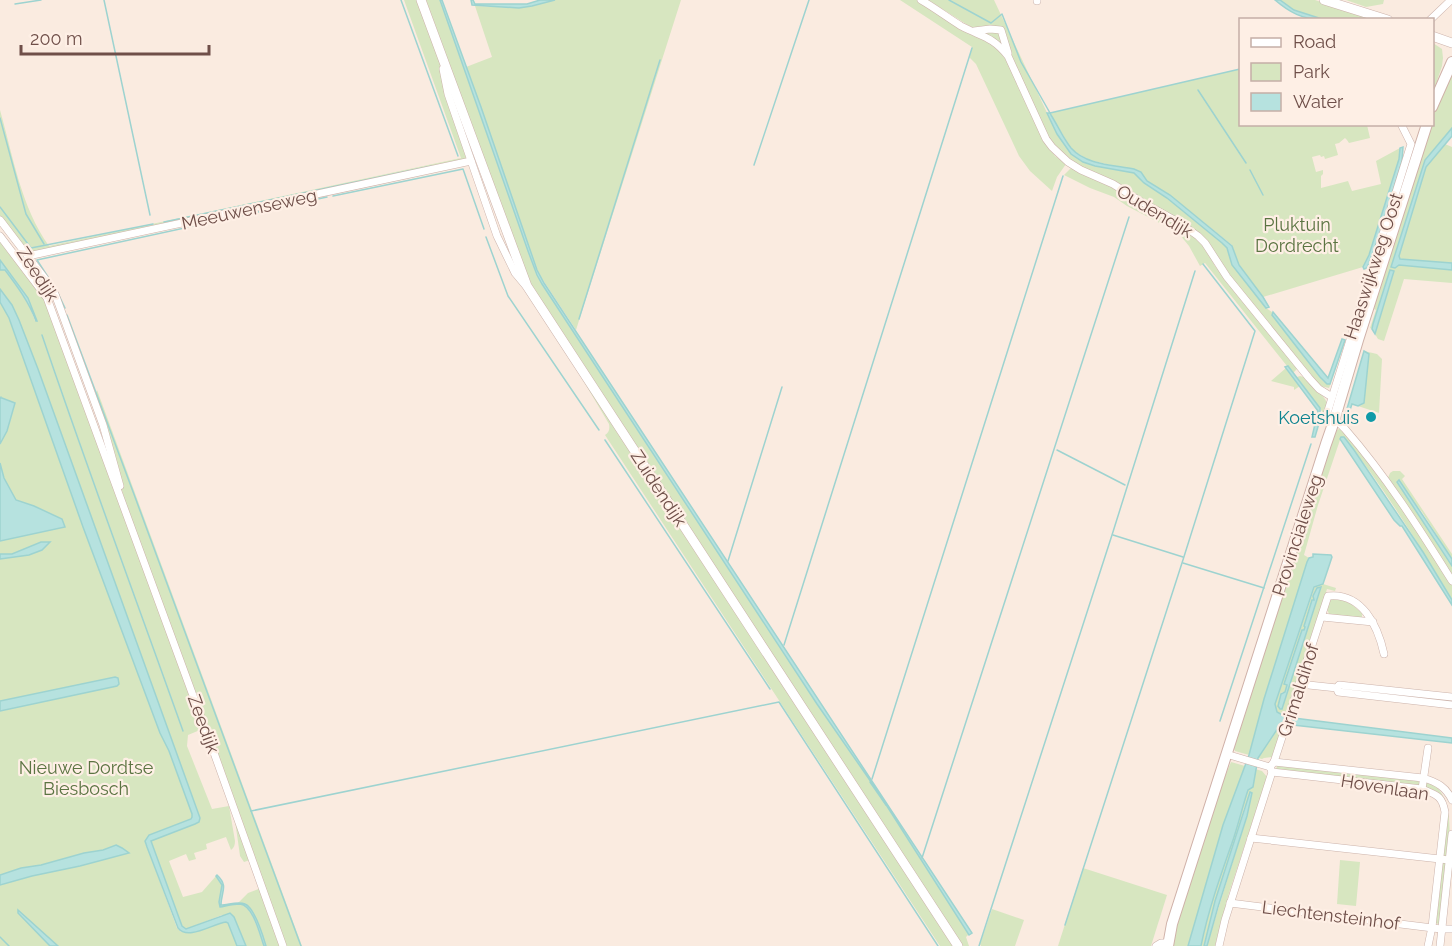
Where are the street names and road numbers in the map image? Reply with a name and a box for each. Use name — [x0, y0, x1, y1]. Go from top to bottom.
street label: Oudendijk — [1113, 180, 1197, 242]
street label: Meeuwenseweg — [179, 184, 319, 234]
street label: Haaswijkweg Oost — [1339, 190, 1407, 342]
street label: Zeedijk — [13, 243, 64, 306]
street label: Zuidendijk — [627, 446, 692, 530]
street label: Provincialeweg — [1267, 472, 1327, 598]
street label: Grimaldihof — [1273, 640, 1323, 739]
street label: Zeedijk — [184, 692, 224, 757]
street label: Hovenlaan — [1339, 770, 1431, 804]
street label: Liechtensteinhof — [1261, 896, 1402, 934]

